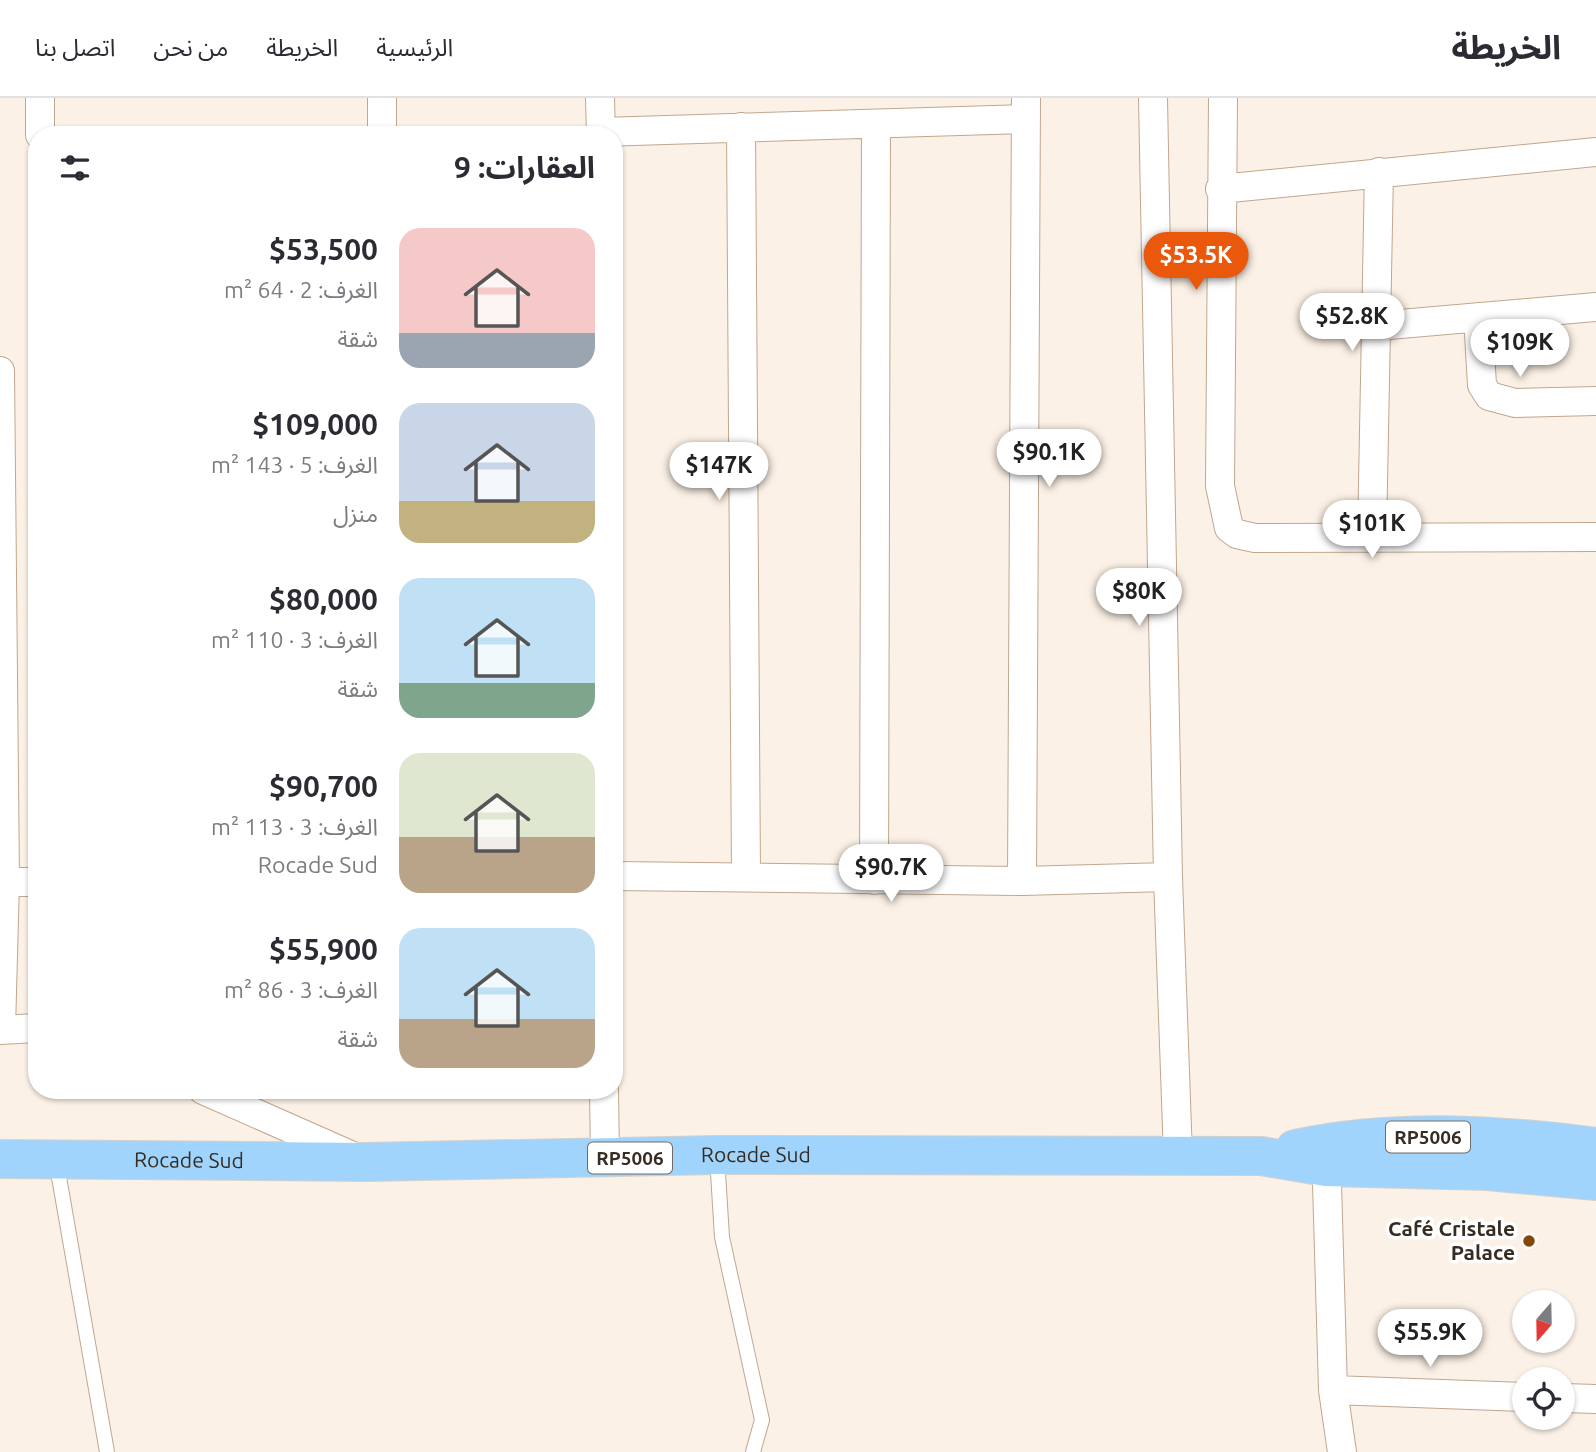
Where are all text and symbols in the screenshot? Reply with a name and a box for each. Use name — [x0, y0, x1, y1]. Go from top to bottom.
text: الخريطة — [1451, 28, 1561, 65]
text: اتصل بنا — [35, 34, 115, 61]
text: من نحن — [153, 34, 228, 61]
text: الخريطة — [266, 34, 338, 61]
text: الرئيسية — [376, 34, 453, 61]
icon: filters — [56, 149, 94, 187]
text: العقارات: 9 — [454, 150, 595, 184]
text: $53,500 — [269, 232, 378, 266]
pin: $53.5K — [1139, 232, 1253, 292]
text: $53.5K — [1160, 242, 1232, 267]
icon: home — [455, 256, 539, 340]
text: الغرف: 2 · 64 m² — [224, 277, 378, 302]
pin: $52.8K — [1295, 294, 1409, 353]
text: $52.8K — [1316, 303, 1388, 328]
pin: $109K — [1471, 320, 1569, 379]
text: شقة — [337, 326, 378, 351]
text: $109K — [1486, 329, 1554, 354]
text: $109,000 — [252, 407, 378, 441]
pin: $90.1K — [992, 430, 1106, 489]
icon: home — [455, 431, 539, 515]
text: $90.1K — [1013, 439, 1085, 464]
pin: $147K — [670, 442, 768, 502]
text: الغرف: 5 · 143 m² — [211, 452, 378, 477]
text: $147K — [685, 452, 753, 477]
pin: $101K — [1323, 500, 1421, 560]
text: منزل — [333, 501, 378, 526]
text: $101K — [1338, 510, 1406, 535]
pin: $80K — [1098, 568, 1180, 628]
text: $80K — [1112, 578, 1166, 603]
text: $80,000 — [269, 582, 378, 616]
icon: home — [455, 606, 539, 690]
text: الغرف: 3 · 110 m² — [211, 627, 378, 652]
text: شقة — [337, 676, 378, 701]
text: $90,700 — [269, 769, 378, 803]
icon: home — [455, 781, 539, 865]
text: الغرف: 3 · 113 m² — [211, 814, 378, 839]
pin: $90.7K — [834, 844, 948, 904]
text: Rocade Sud — [258, 852, 378, 877]
text: $90.7K — [855, 854, 927, 879]
text: $55,900 — [269, 932, 378, 966]
icon: home — [455, 956, 539, 1040]
text: الغرف: 3 · 86 m² — [224, 977, 378, 1002]
text: شقة — [337, 1026, 378, 1051]
road number: RP5006 — [1386, 1121, 1470, 1152]
road number: RP5006 — [588, 1142, 672, 1174]
street label: Rocade Sud — [701, 1142, 811, 1166]
street label: Rocade Sud — [134, 1147, 244, 1172]
place label: Café Cristale Palace — [1388, 1216, 1515, 1264]
marker: Café Cristale Palace — [1521, 1233, 1537, 1249]
north arrow — [1512, 1290, 1575, 1353]
map controls — [1512, 1290, 1575, 1430]
pin: $55.9K — [1373, 1310, 1487, 1369]
text: $55.9K — [1394, 1319, 1466, 1344]
button: locate — [1512, 1367, 1575, 1430]

